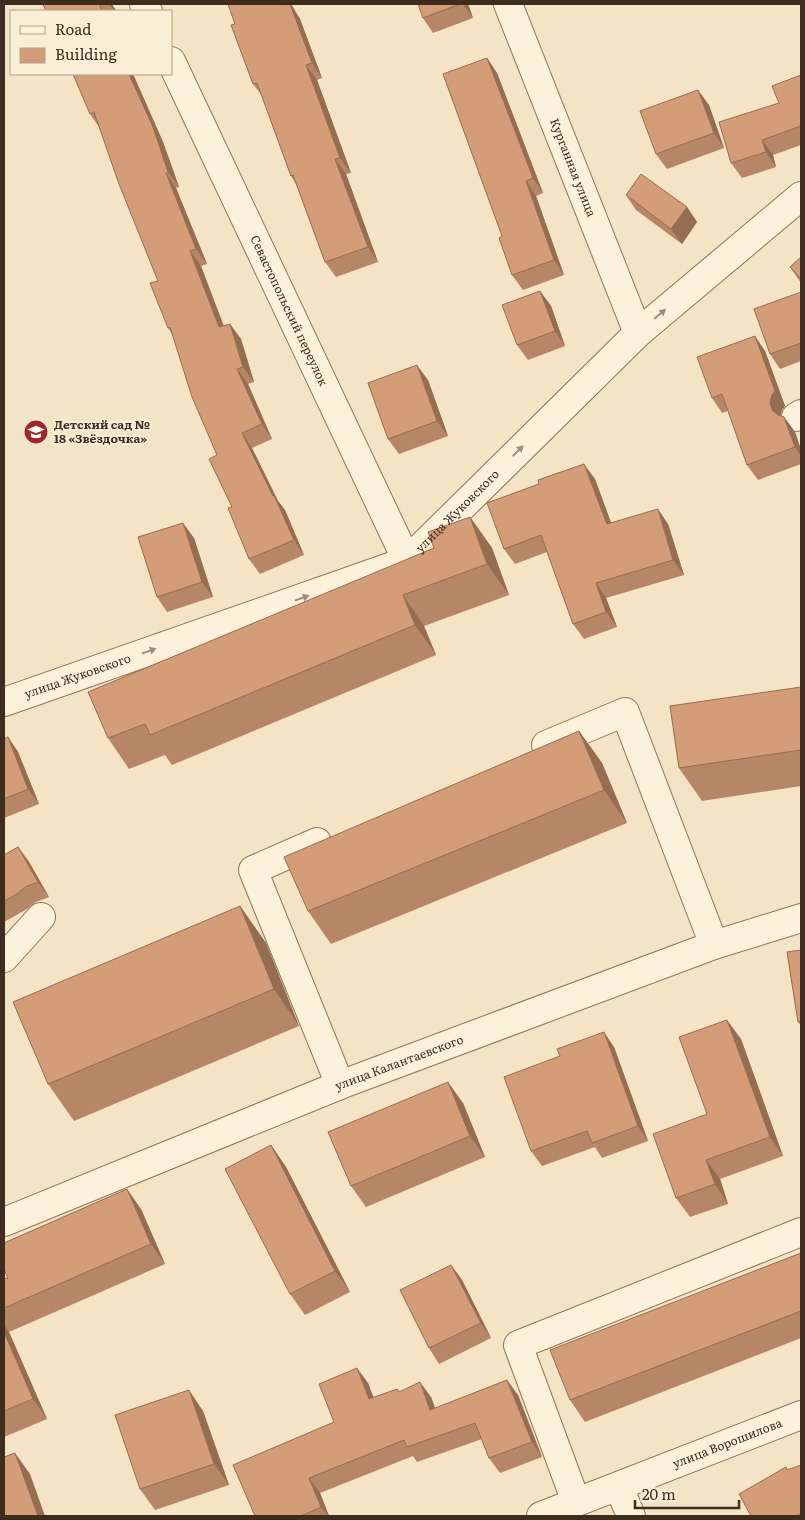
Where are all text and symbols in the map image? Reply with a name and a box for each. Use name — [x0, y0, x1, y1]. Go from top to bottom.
legend — [10, 10, 172, 75]
text: Road — [55, 17, 91, 40]
text: Building — [55, 42, 117, 65]
street label: Курганная улица — [546, 115, 601, 220]
street label: Севастопольский переулок — [246, 232, 333, 389]
one-way arrow — [654, 308, 667, 319]
place label: Детский сад № 18 «Звёздочка» — [54, 415, 151, 447]
school or university icon: Детский сад № 18 «Звёздочка» — [23, 419, 49, 445]
one-way arrow — [512, 445, 524, 457]
street label: улица Жуковского — [411, 465, 503, 556]
one-way arrow — [295, 594, 310, 601]
one-way arrow — [142, 647, 157, 655]
street label: улица Жуковского — [22, 648, 133, 702]
street label: улица Калантаевского — [332, 1030, 466, 1094]
street label: улица Ворошилова — [670, 1413, 785, 1472]
scale bar — [635, 1478, 739, 1510]
text: 20 m — [642, 1482, 676, 1505]

